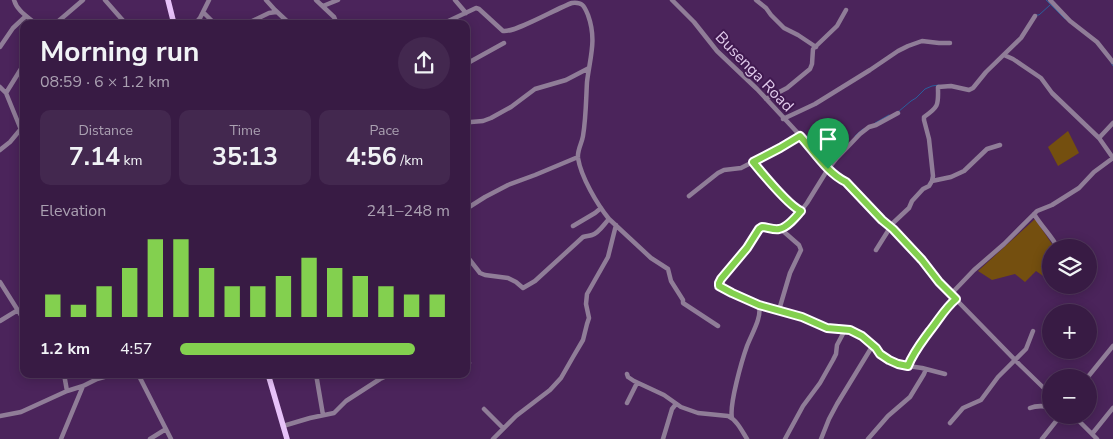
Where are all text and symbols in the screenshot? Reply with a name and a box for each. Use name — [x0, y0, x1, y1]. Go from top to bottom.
street label: Busenga Road — [710, 27, 798, 117]
text: Morning run — [40, 33, 199, 71]
button: share — [398, 37, 450, 89]
text: 08:59 · 6 × 1.2 km — [40, 71, 170, 93]
pin — [807, 118, 849, 169]
text: Distance — [78, 121, 133, 140]
text: Time — [229, 121, 261, 140]
text: Pace — [369, 121, 399, 140]
icon: arrive — [814, 125, 842, 153]
text: 7.14 — [69, 140, 120, 174]
text: 35:13 — [212, 140, 278, 174]
text: 4:56 — [345, 140, 397, 174]
text: km — [120, 151, 143, 170]
text: /km — [397, 151, 423, 170]
text: Elevation — [40, 200, 106, 222]
text: 241–248 m — [367, 200, 450, 222]
map controls — [1042, 239, 1097, 424]
button: layers — [1042, 239, 1097, 294]
button: + — [1042, 304, 1097, 359]
text: 1.2 km — [40, 338, 90, 360]
text: 4:57 — [120, 338, 152, 360]
button: − — [1042, 369, 1097, 424]

